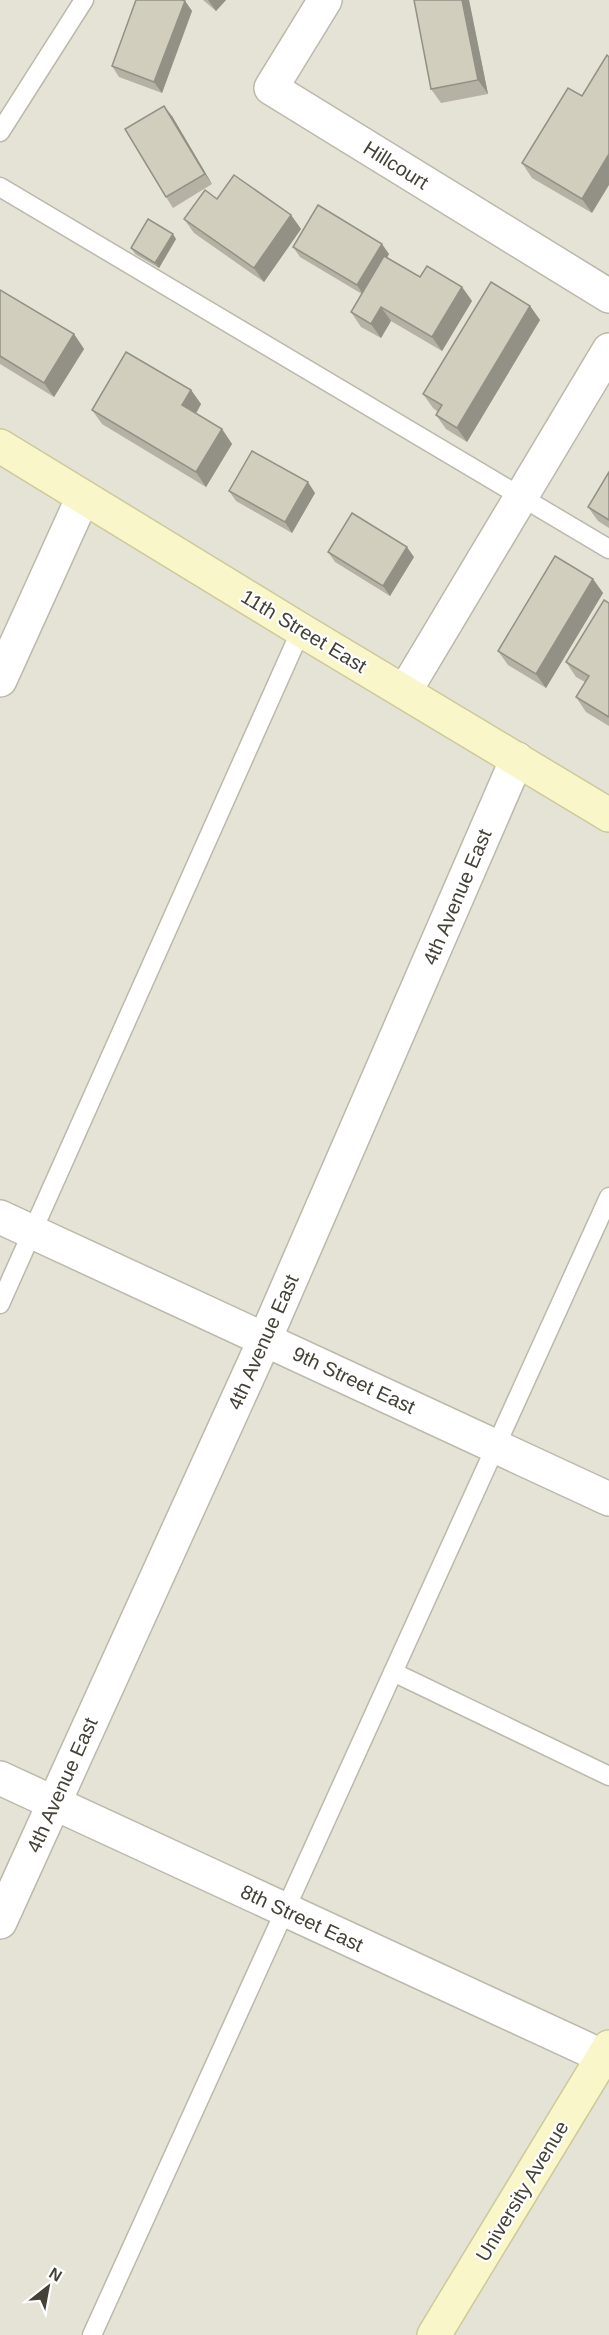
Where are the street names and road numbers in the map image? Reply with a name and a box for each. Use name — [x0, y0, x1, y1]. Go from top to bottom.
street label: Hillcourt — [360, 137, 433, 194]
street label: 11th Street East — [238, 585, 371, 677]
street label: 4th Avenue East — [418, 825, 496, 968]
street label: 4th Avenue East — [223, 1271, 303, 1413]
street label: 9th Street East — [289, 1342, 419, 1418]
street label: 4th Avenue East — [22, 1714, 102, 1856]
street label: 8th Street East — [237, 1880, 367, 1956]
street label: University Avenue — [471, 2117, 573, 2265]

